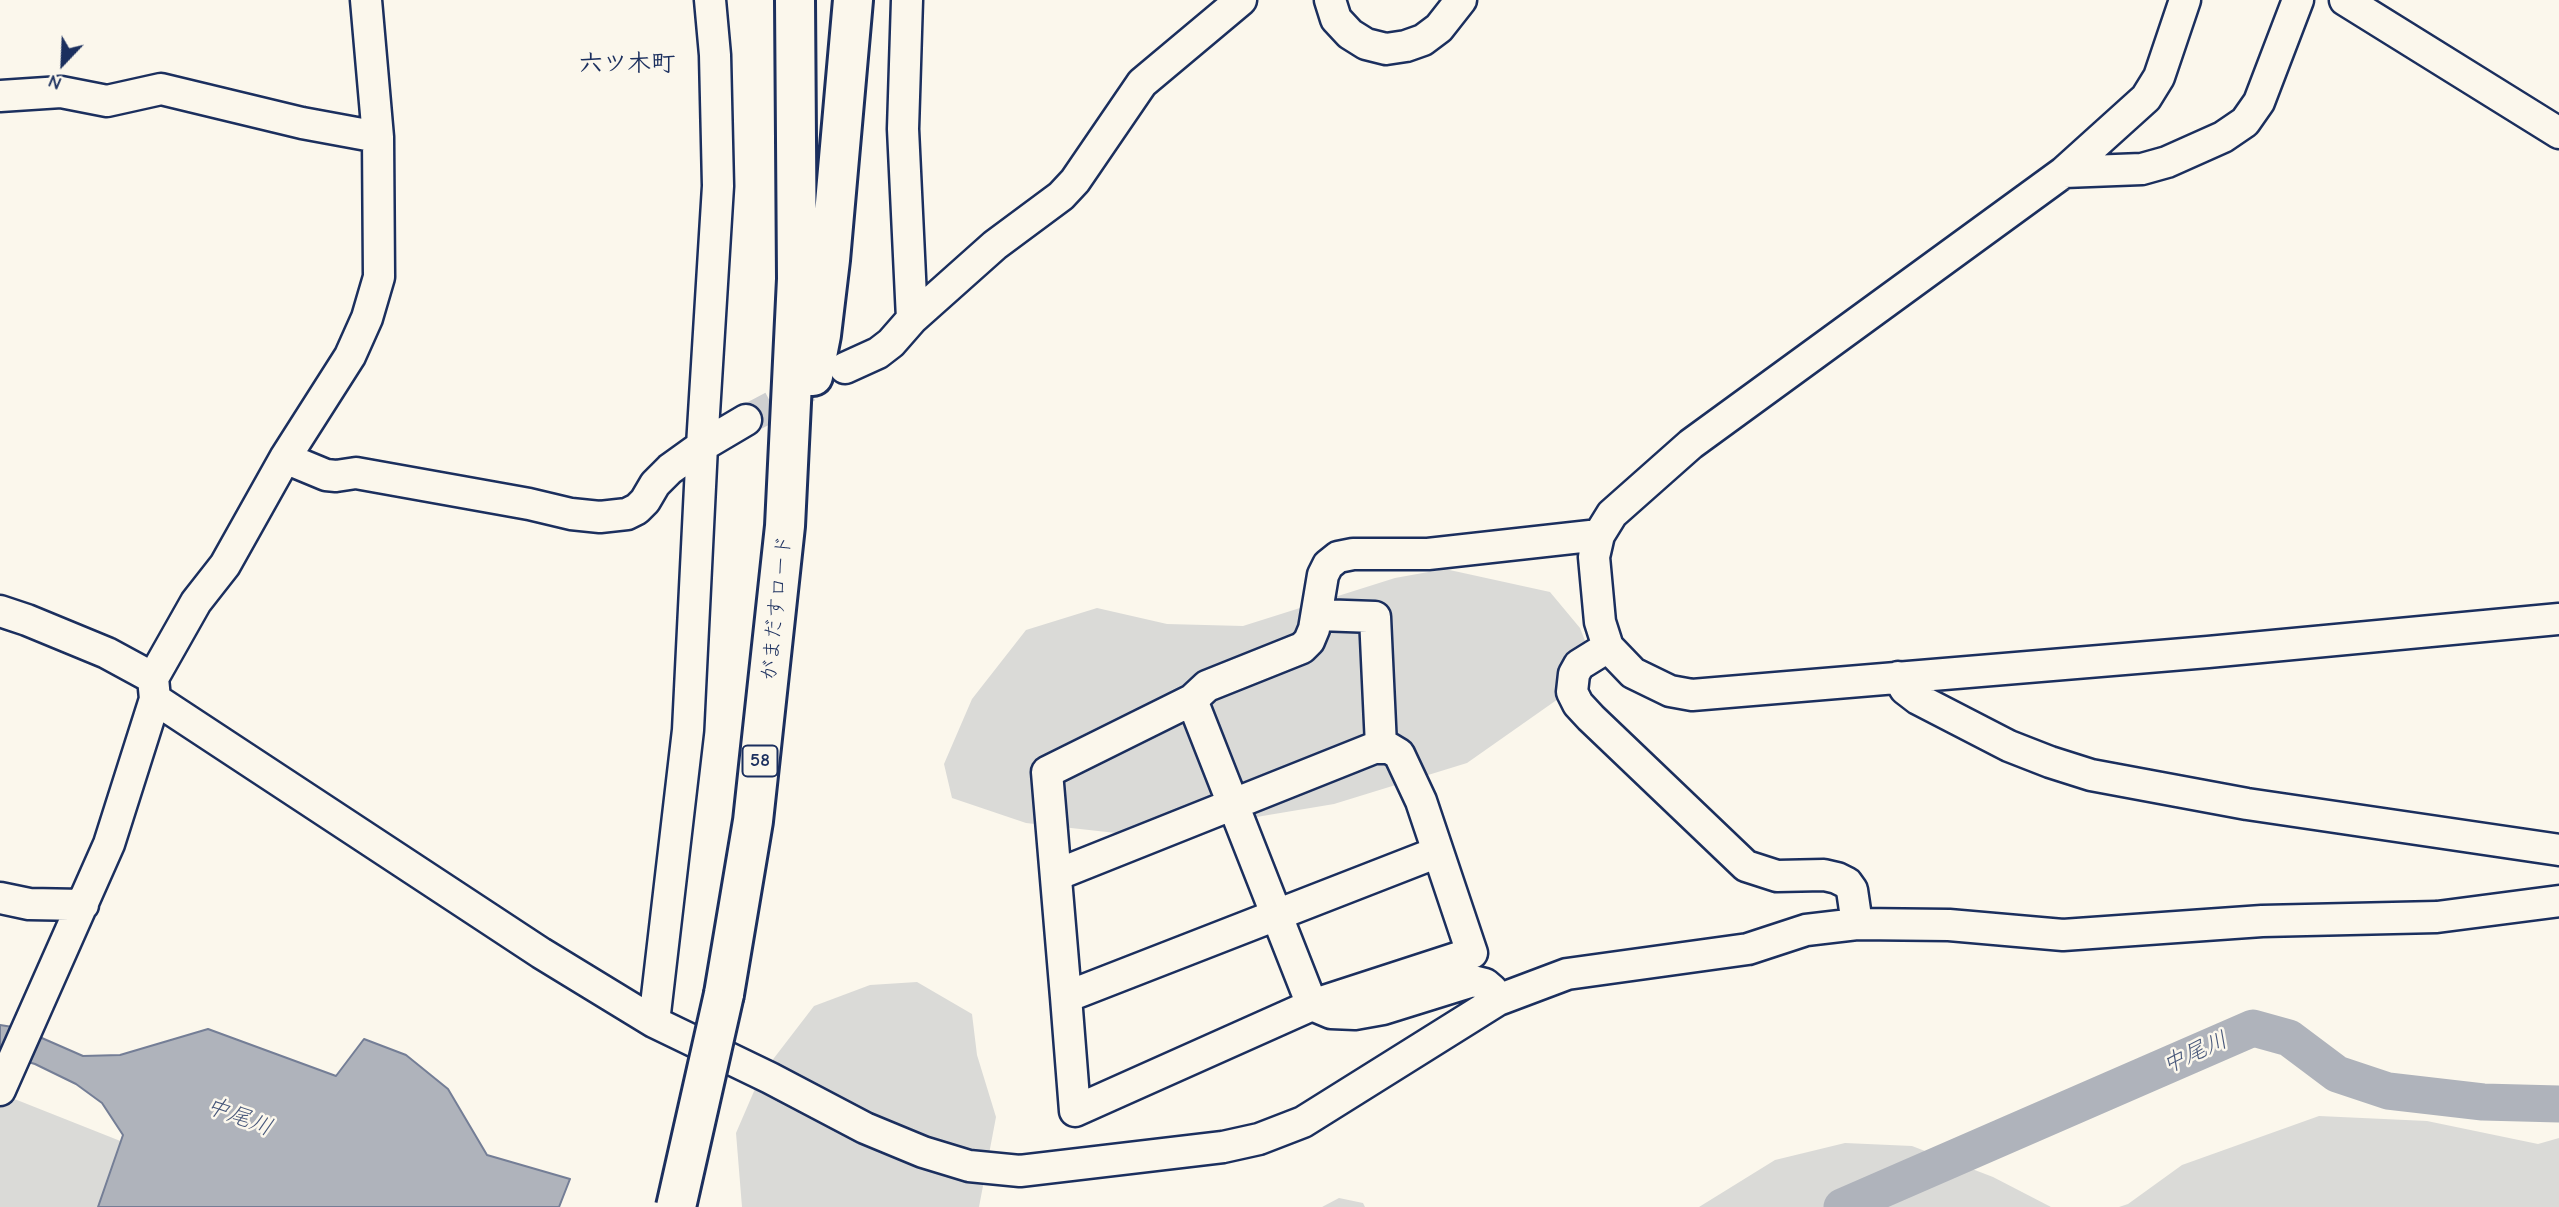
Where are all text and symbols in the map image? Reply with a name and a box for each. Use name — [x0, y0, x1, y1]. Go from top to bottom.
north arrow — [28, 28, 98, 98]
district label: 六ツ木町 — [579, 50, 675, 78]
text: N — [45, 70, 65, 95]
street label: がまだすロード — [757, 534, 797, 682]
road number: 58 — [742, 746, 778, 776]
water label: 中尾川 — [2158, 1026, 2232, 1080]
water label: 中尾川 — [202, 1092, 276, 1142]

